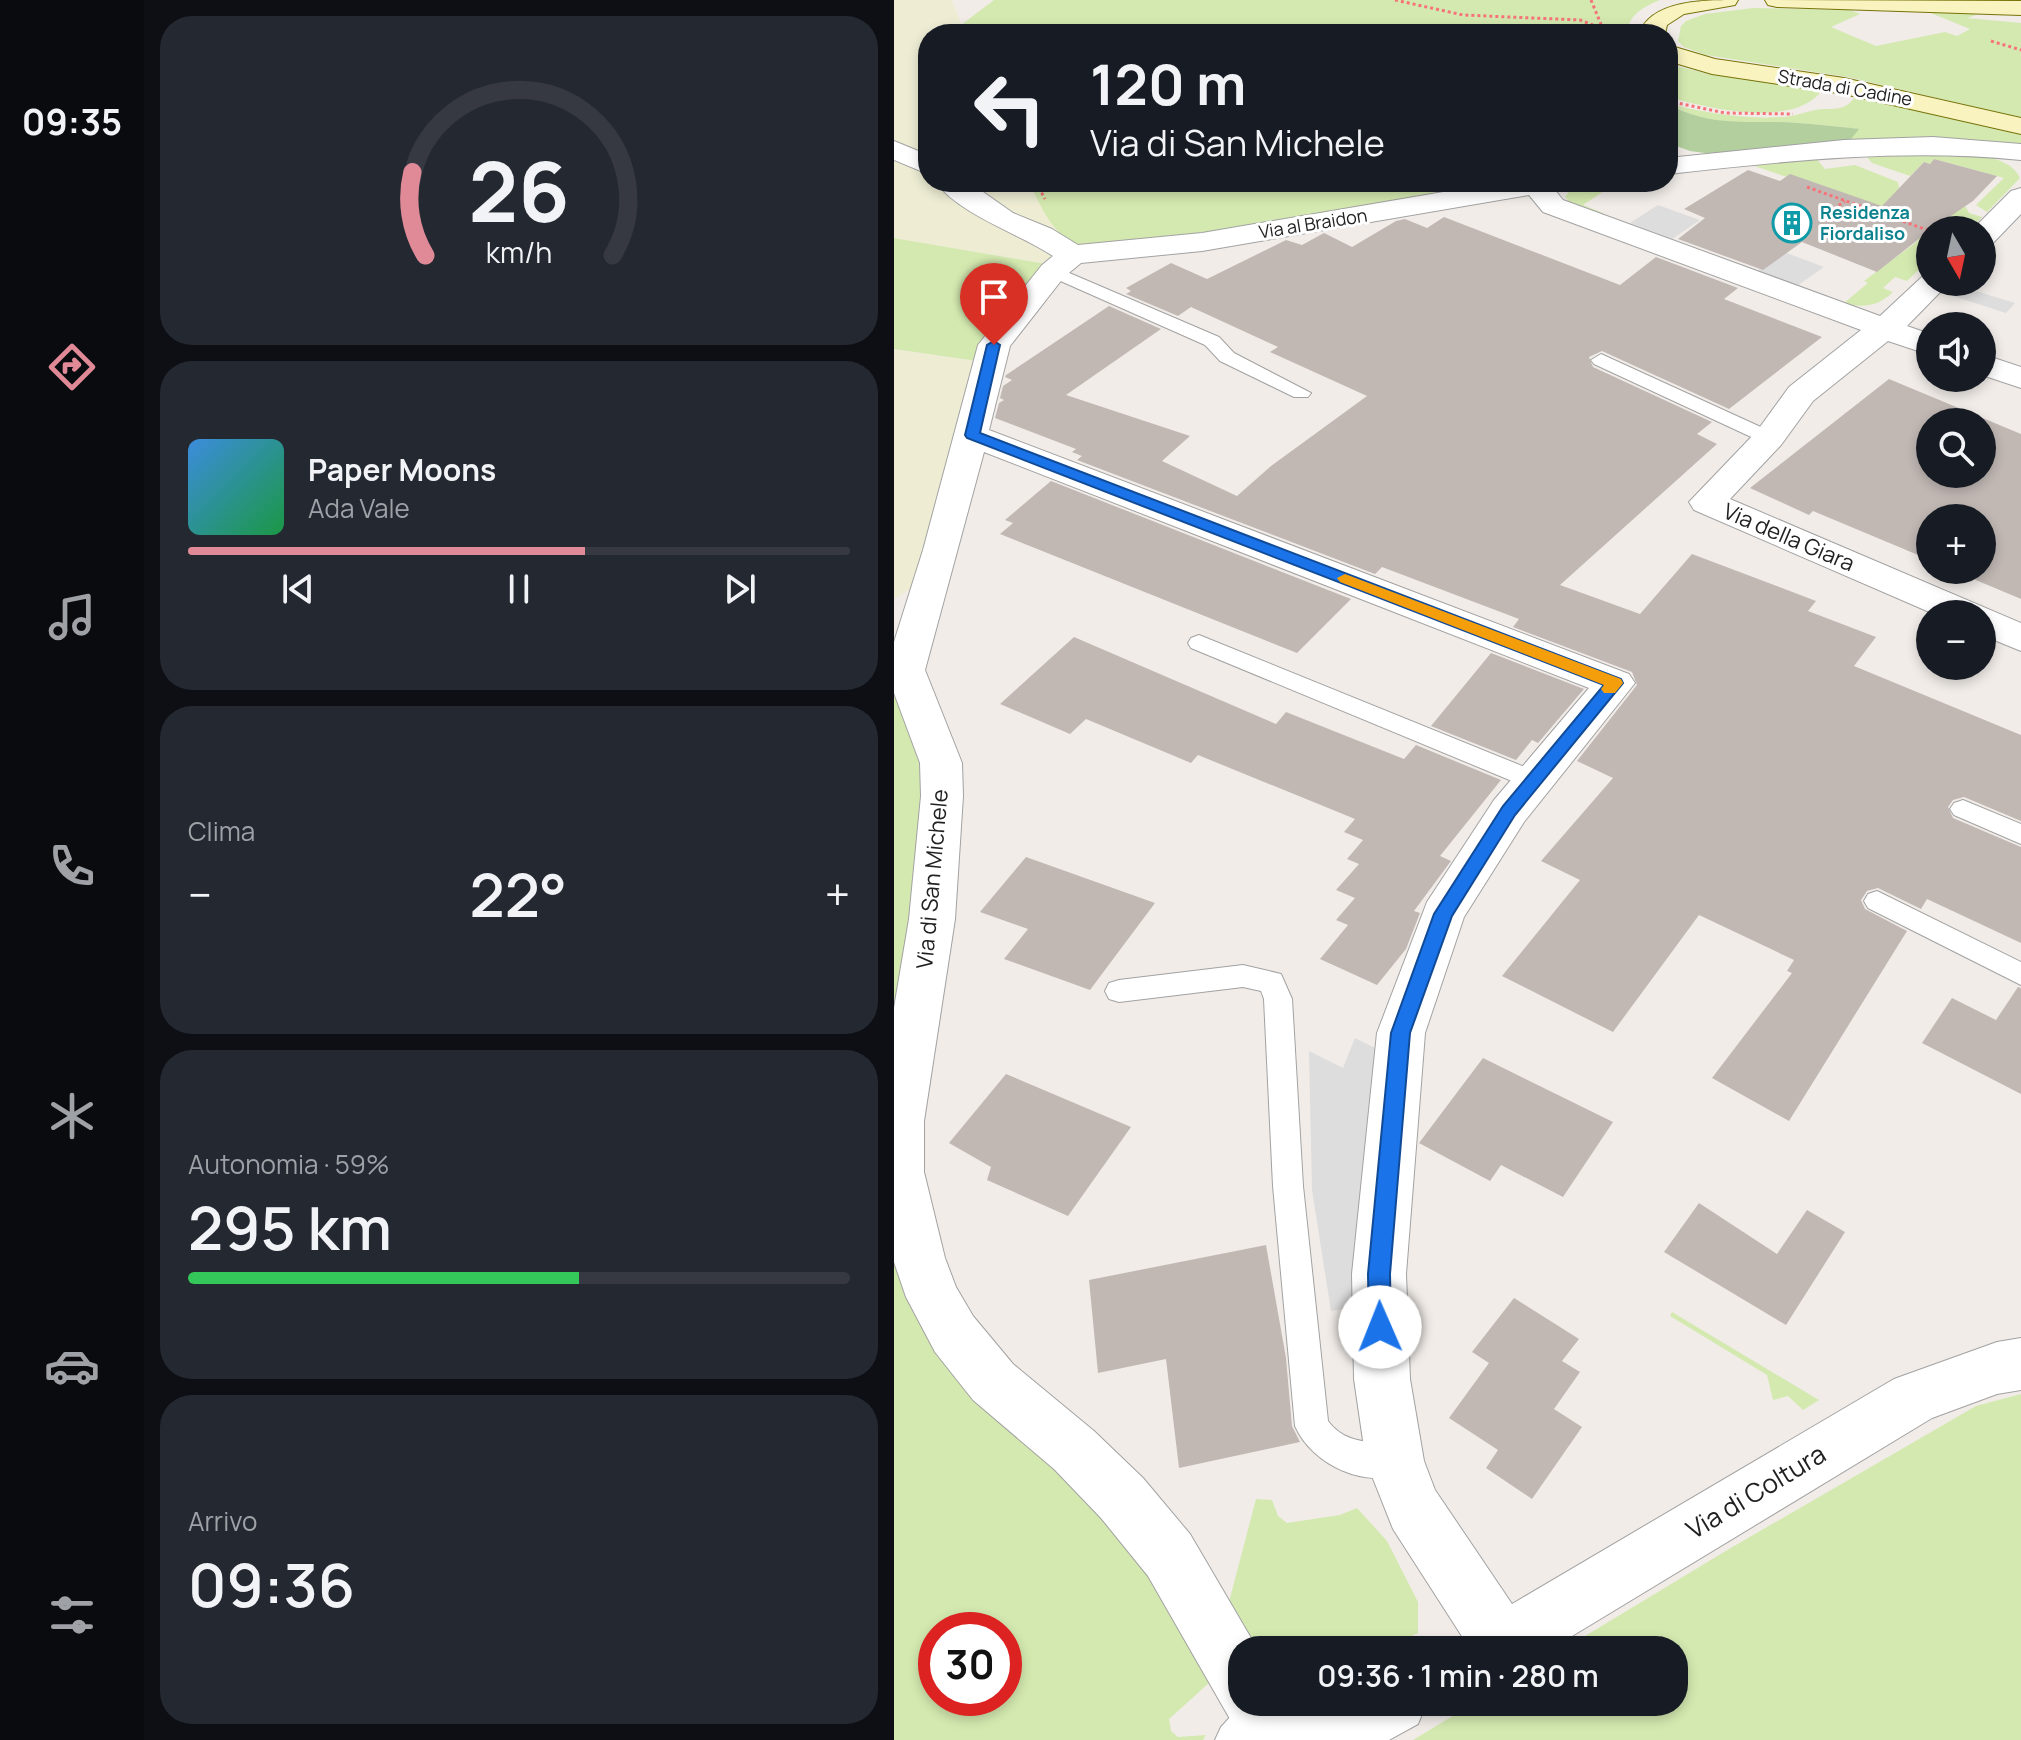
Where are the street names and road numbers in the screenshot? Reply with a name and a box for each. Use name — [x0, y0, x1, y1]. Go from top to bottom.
street label: Strada di Cadine — [1776, 63, 1914, 111]
street label: Via al Braidon — [1257, 203, 1369, 243]
street label: Via della Giara — [1719, 496, 1859, 578]
street label: Via di San Michele — [909, 788, 955, 970]
street label: Via di Coltura — [1679, 1435, 1832, 1547]

